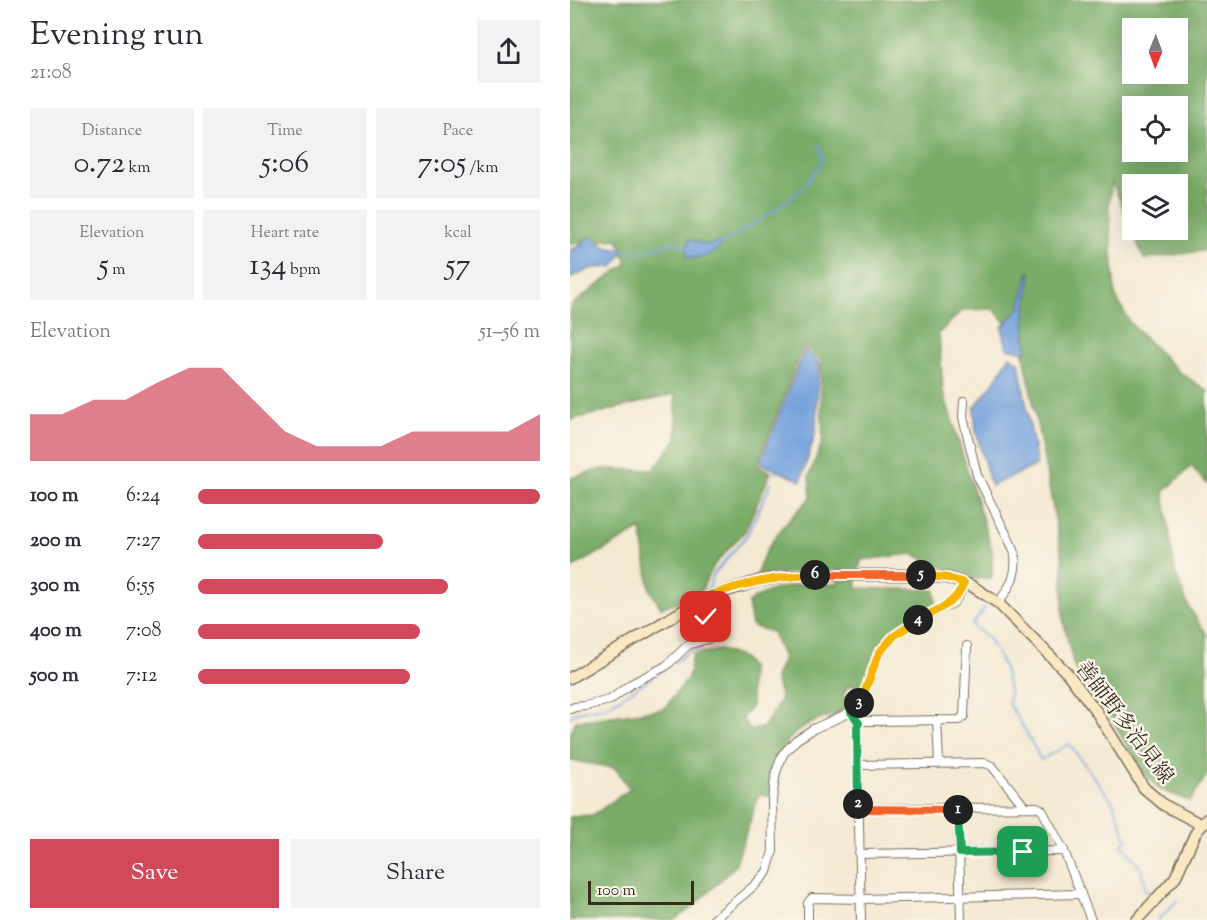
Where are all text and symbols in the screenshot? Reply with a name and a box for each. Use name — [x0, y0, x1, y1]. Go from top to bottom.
text: Evening run — [30, 12, 204, 60]
north arrow — [1122, 18, 1188, 84]
map controls — [1122, 18, 1188, 240]
button: share — [477, 20, 540, 83]
text: 21:08 — [30, 59, 72, 88]
button: locate — [1122, 96, 1188, 162]
text: Distance — [82, 120, 142, 143]
text: Time — [267, 120, 303, 143]
text: Pace — [443, 120, 473, 143]
text: 0.72 — [74, 143, 125, 186]
text: 5:06 — [261, 143, 309, 186]
text: 7:05 — [417, 143, 466, 186]
text: km — [125, 157, 150, 180]
text: /km — [466, 157, 499, 180]
button: layers — [1122, 174, 1188, 240]
text: Elevation — [80, 222, 144, 245]
text: Heart rate — [251, 222, 319, 245]
text: kcal — [444, 222, 472, 245]
text: 5 — [99, 245, 109, 288]
text: 134 — [249, 245, 287, 288]
text: 57 — [445, 245, 471, 288]
text: m — [109, 259, 125, 282]
text: bpm — [287, 259, 321, 282]
text: Elevation — [30, 318, 111, 347]
text: 51–56 m — [479, 318, 540, 347]
text: 100 m — [30, 482, 79, 511]
text: 6:24 — [126, 482, 160, 511]
text: 200 m — [30, 527, 81, 556]
text: 7:27 — [126, 527, 161, 556]
pin: 6 — [800, 560, 830, 590]
pin: 5 — [906, 560, 936, 590]
text: 6 — [811, 563, 819, 586]
text: 5 — [918, 563, 924, 586]
text: 300 m — [30, 572, 80, 601]
text: 6:55 — [126, 572, 155, 601]
pin — [680, 591, 731, 642]
icon: check — [689, 600, 722, 633]
pin: 4 — [903, 605, 933, 635]
text: 4 — [914, 608, 922, 631]
text: 400 m — [30, 617, 82, 646]
text: 7:08 — [126, 617, 162, 646]
street label: 善師野多治見線 — [1067, 655, 1180, 791]
text: 500 m — [30, 662, 79, 691]
text: 7:12 — [126, 662, 157, 691]
pin: 3 — [844, 688, 874, 718]
text: 3 — [856, 691, 862, 714]
pin: 2 — [843, 789, 873, 819]
text: 2 — [854, 792, 862, 815]
pin: 1 — [943, 795, 973, 825]
text: 1 — [955, 798, 961, 821]
pin — [997, 826, 1048, 877]
icon: arrive — [1006, 835, 1039, 868]
button: Save — [30, 839, 279, 908]
button: Share — [291, 839, 540, 908]
scale bar — [588, 878, 694, 906]
text: 100 m — [597, 880, 636, 903]

